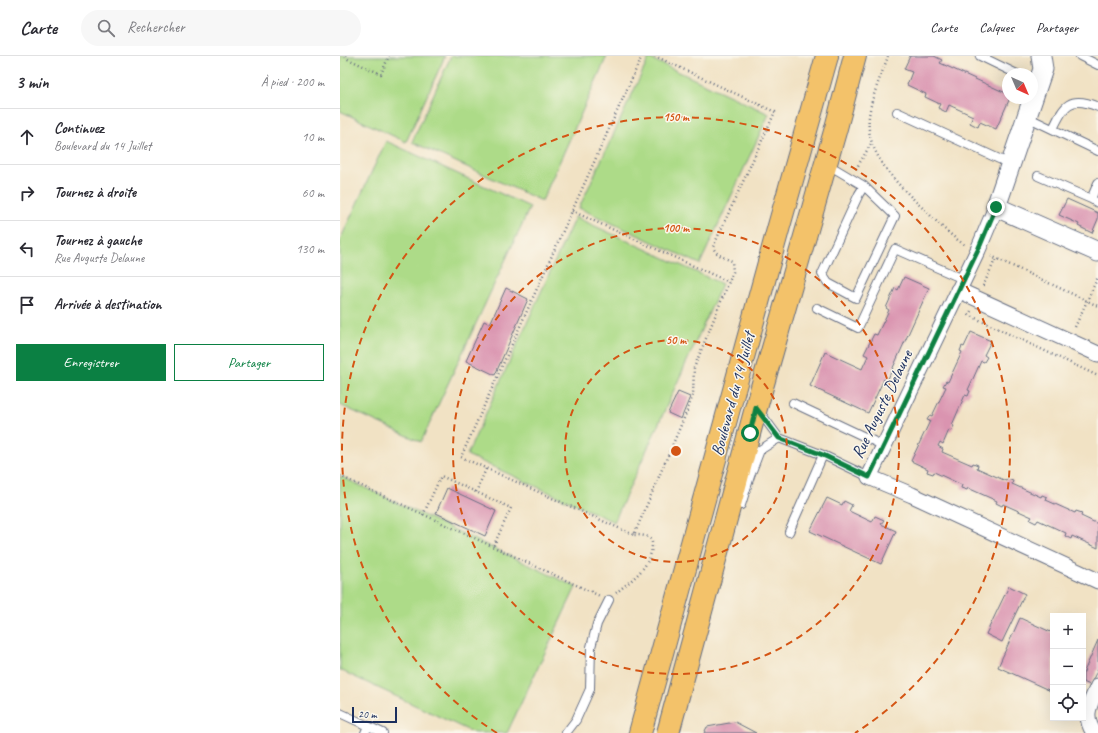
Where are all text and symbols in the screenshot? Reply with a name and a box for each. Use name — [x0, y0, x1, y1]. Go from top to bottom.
search box — [81, 10, 361, 46]
text: Carte — [20, 16, 57, 40]
icon: search — [95, 17, 117, 39]
text: Rechercher — [127, 18, 185, 37]
text: Carte — [930, 19, 957, 36]
text: Calques — [979, 19, 1014, 36]
text: Partager — [1036, 19, 1078, 36]
north arrow — [1002, 68, 1038, 104]
text: 3 min — [16, 72, 49, 93]
text: À pied · 200 m — [261, 74, 324, 90]
text: 150 m — [663, 109, 690, 125]
text: Continuez — [54, 119, 104, 138]
icon: ahead — [16, 126, 38, 148]
text: 10 m — [302, 129, 324, 145]
text: Boulevard du 14 Juillet — [54, 138, 151, 154]
icon: right — [16, 182, 38, 204]
text: Tournez à droite — [54, 183, 136, 202]
text: 60 m — [302, 185, 324, 201]
route end — [987, 198, 1005, 216]
text: 100 m — [663, 220, 690, 236]
text: Tournez à gauche — [54, 231, 141, 250]
icon: left — [16, 238, 38, 260]
text: 130 m — [296, 241, 324, 257]
text: Rue Auguste Delaune — [54, 250, 144, 266]
icon: arrive — [16, 294, 38, 316]
text: Arrivée à destination — [54, 295, 162, 314]
street label: Boulevard du 14 Juillet — [706, 328, 760, 458]
text: 50 m — [666, 332, 687, 348]
button: Enregistrer — [16, 344, 166, 381]
button: Partager — [174, 344, 324, 381]
street label: Rue Auguste Delaune — [847, 345, 918, 462]
route start — [741, 424, 759, 442]
centre of rings — [669, 444, 683, 458]
map controls — [1050, 613, 1086, 721]
button: + — [1050, 613, 1086, 649]
button: − — [1050, 649, 1086, 685]
button: locate — [1050, 685, 1086, 721]
scale bar — [352, 705, 397, 724]
text: 20 m — [358, 707, 377, 721]

